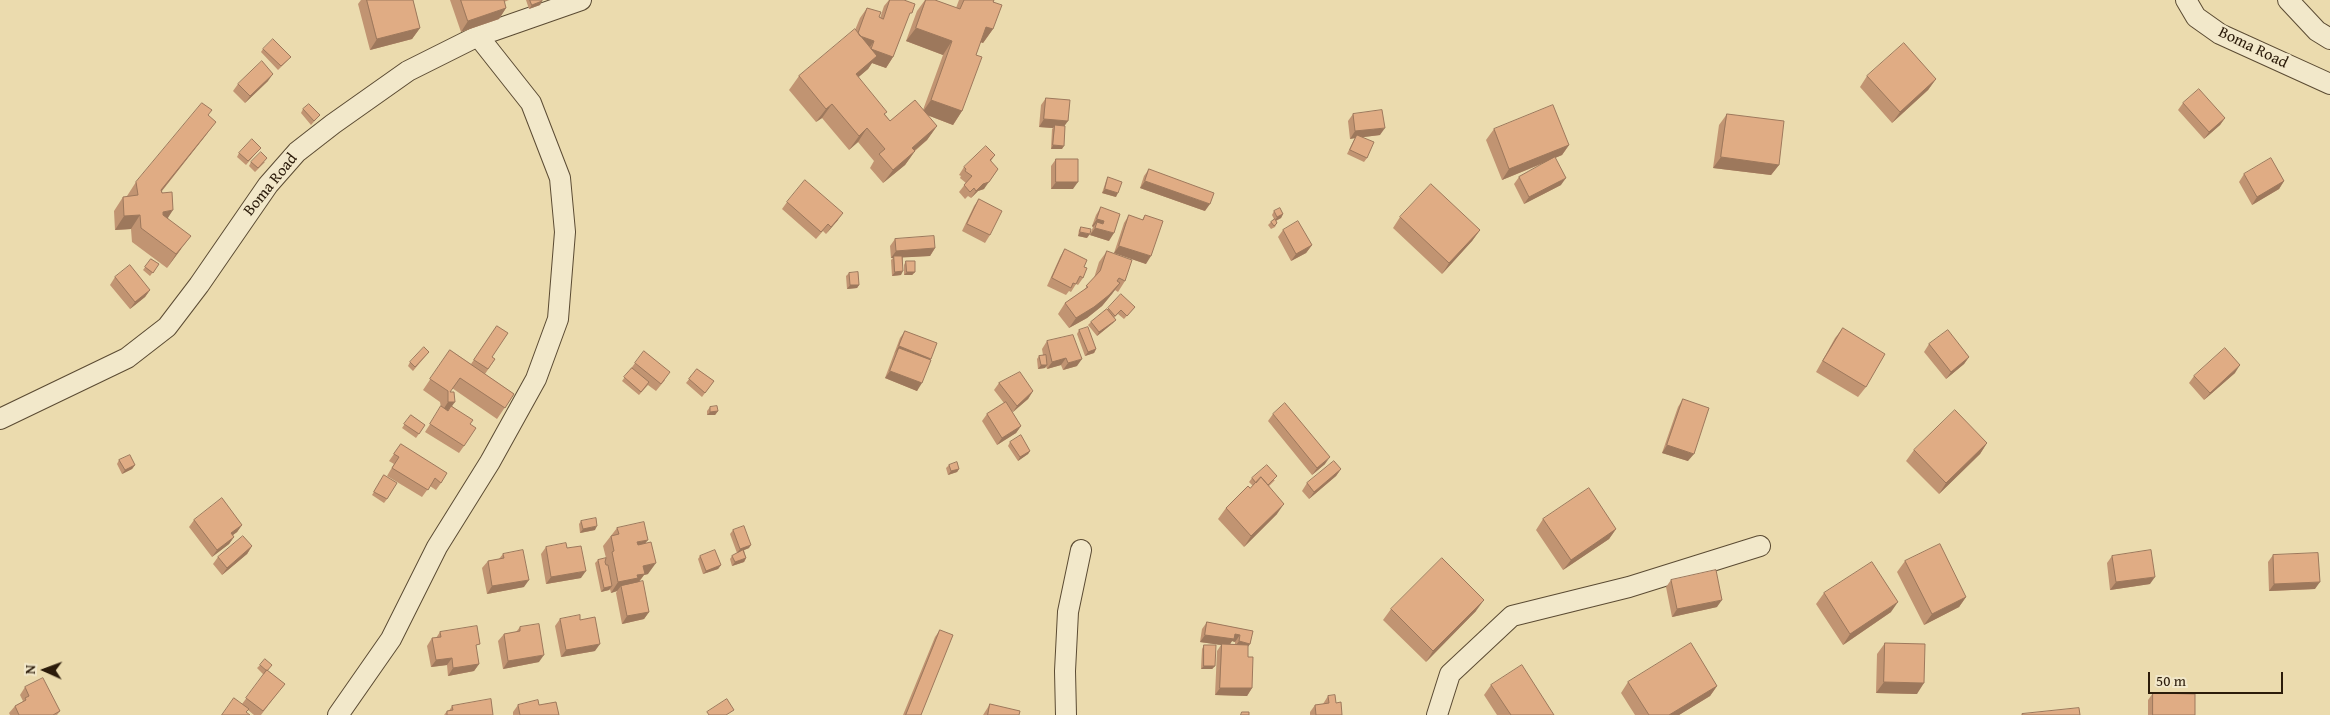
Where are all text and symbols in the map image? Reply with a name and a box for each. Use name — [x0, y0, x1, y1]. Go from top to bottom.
street label: Boma Road — [2215, 23, 2291, 73]
street label: Boma Road — [240, 150, 302, 220]
north arrow — [20, 645, 70, 695]
scale bar — [2150, 662, 2285, 694]
text: N — [20, 664, 40, 675]
text: 50 m — [2156, 670, 2186, 691]

